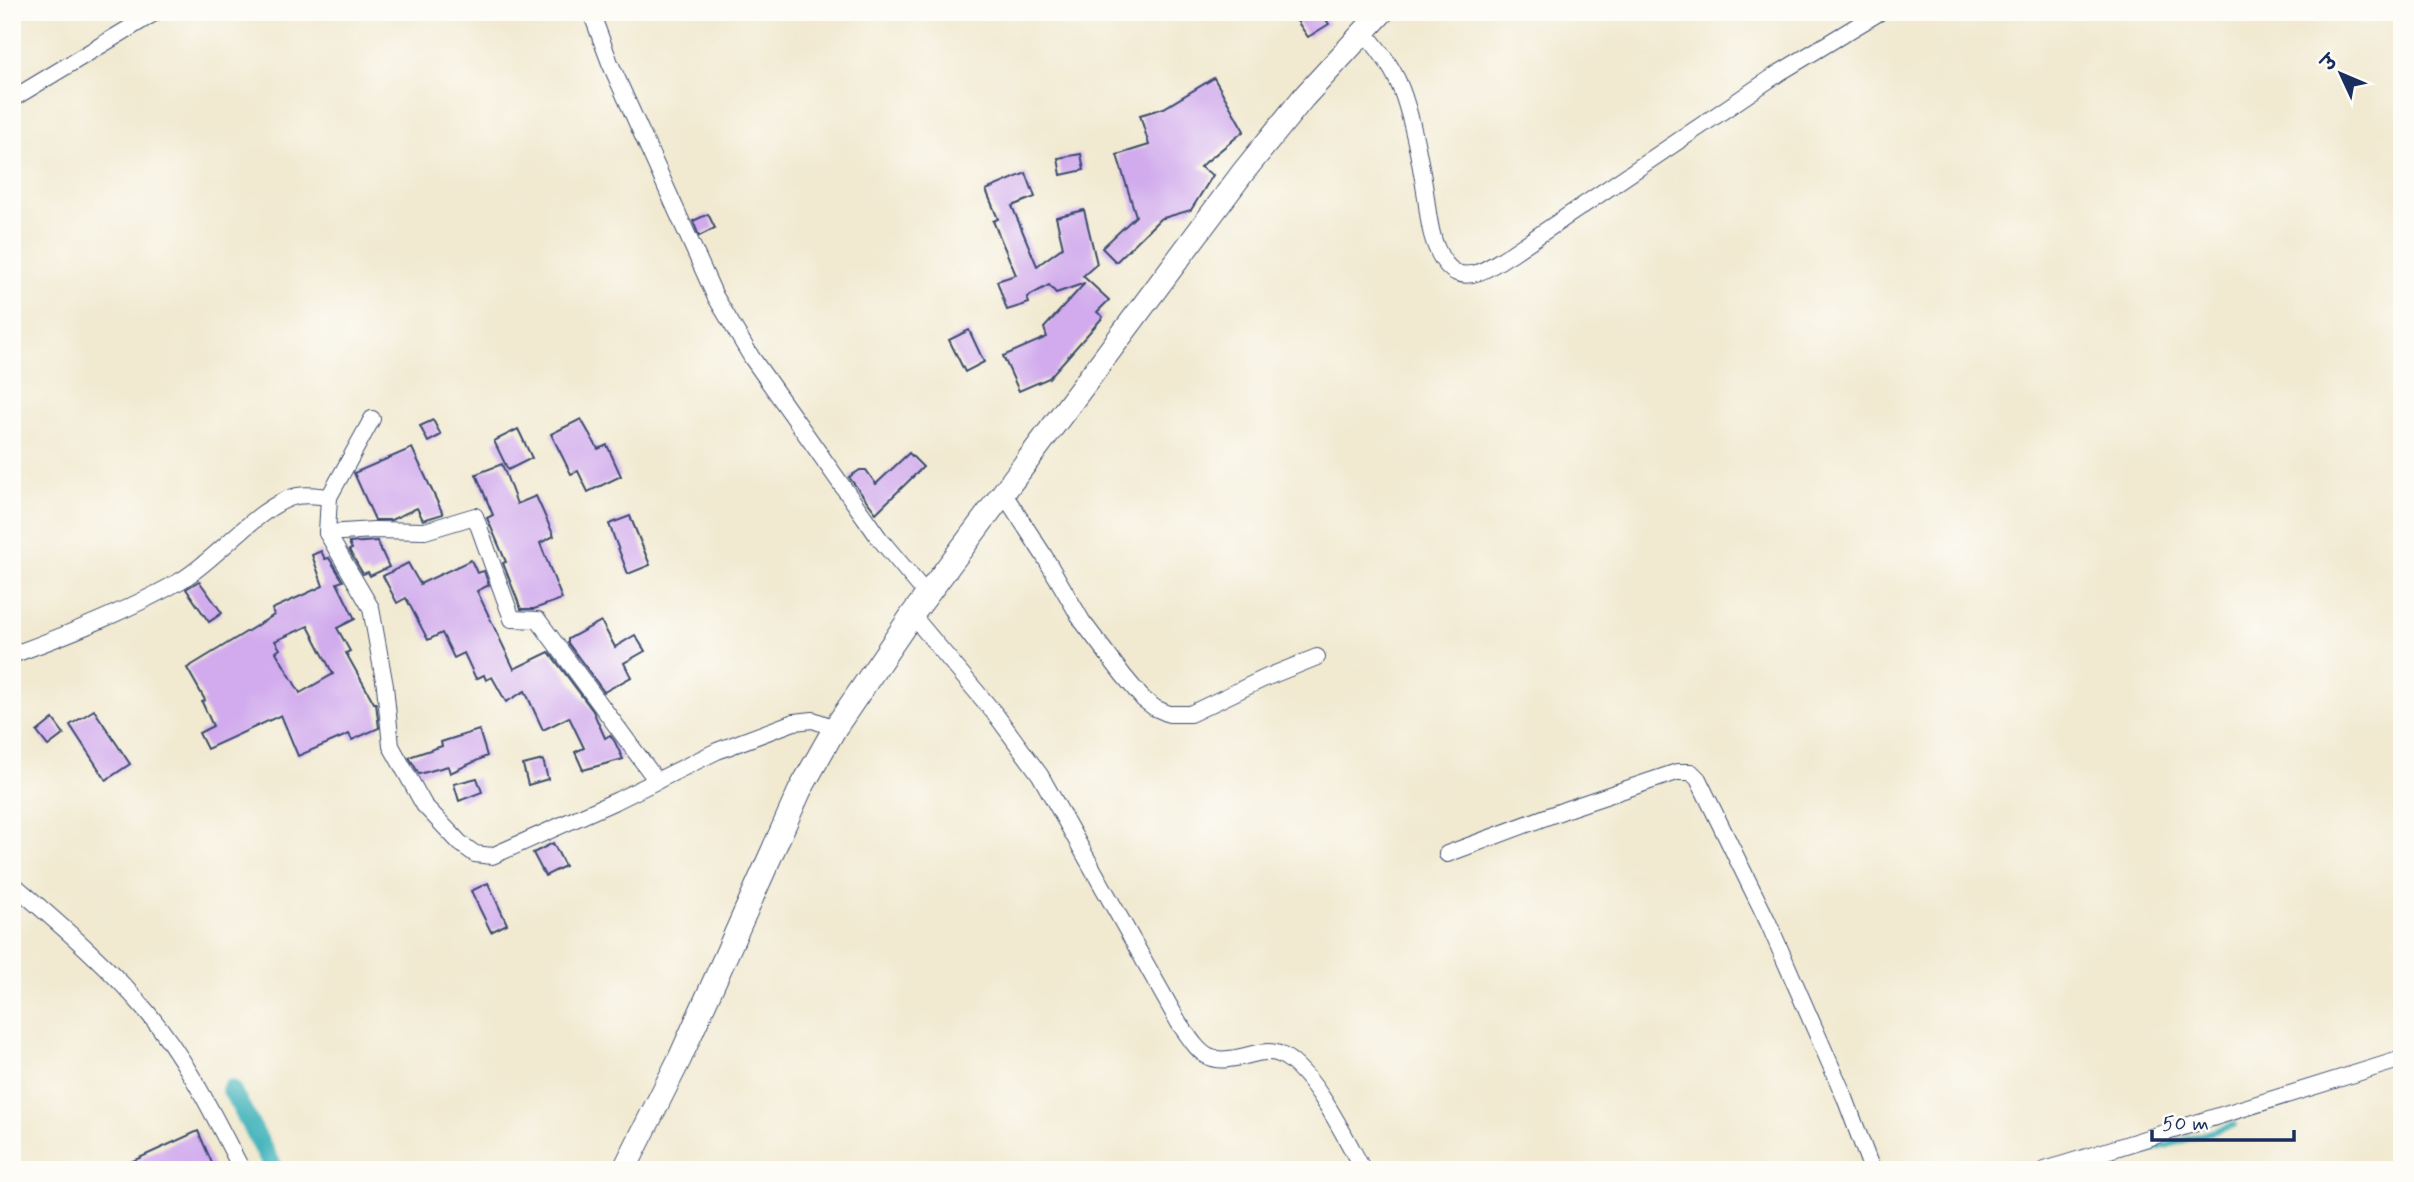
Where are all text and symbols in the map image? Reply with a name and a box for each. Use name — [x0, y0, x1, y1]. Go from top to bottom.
north arrow — [2306, 38, 2376, 108]
text: उ — [2315, 48, 2345, 78]
scale bar — [2152, 1098, 2293, 1142]
text: 50 m — [2162, 1110, 2209, 1138]

